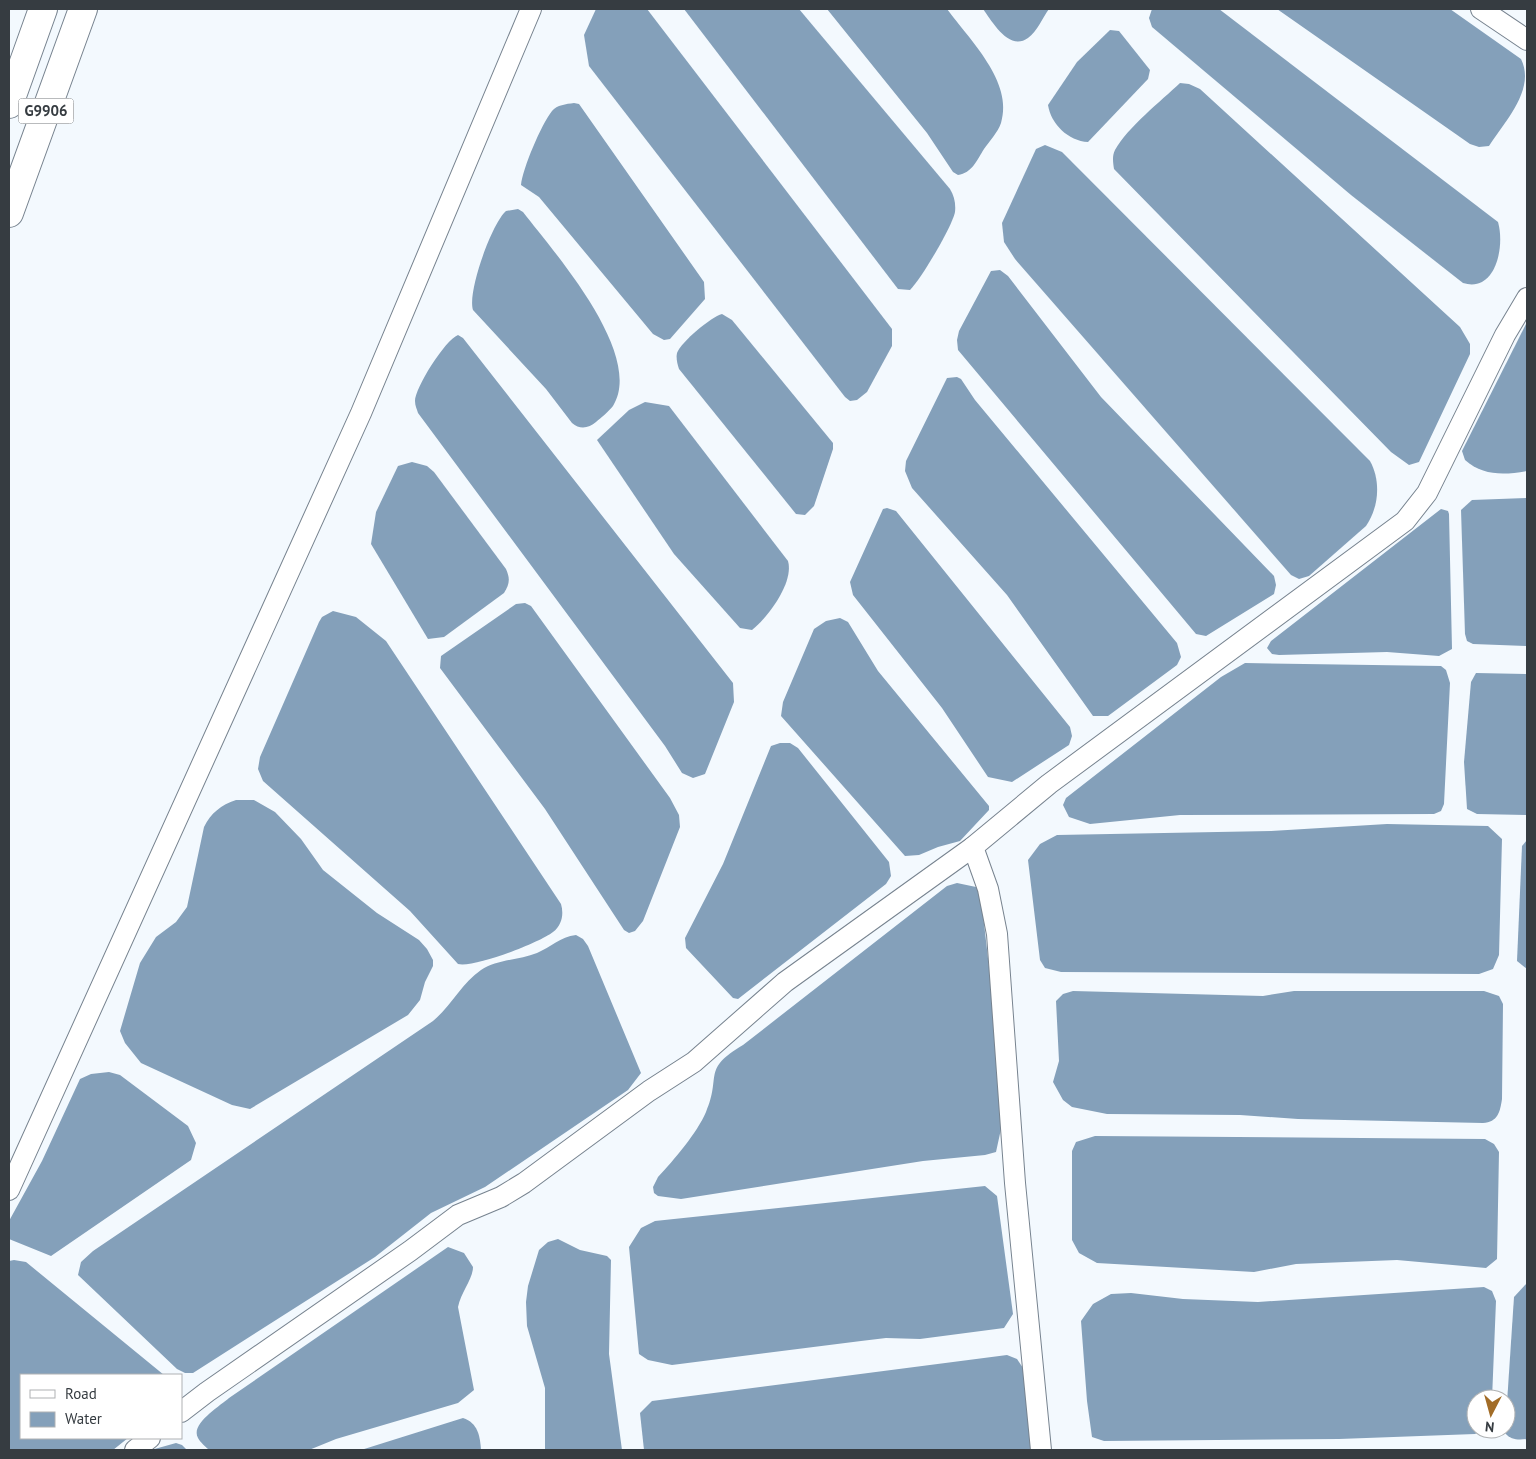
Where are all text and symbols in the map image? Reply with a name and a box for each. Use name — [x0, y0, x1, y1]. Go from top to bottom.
road number: G9906 — [18, 98, 74, 124]
legend — [20, 1374, 182, 1439]
text: Road — [65, 1384, 97, 1403]
north arrow — [1466, 1389, 1516, 1439]
text: Water — [65, 1409, 102, 1428]
text: N — [1484, 1417, 1495, 1436]

